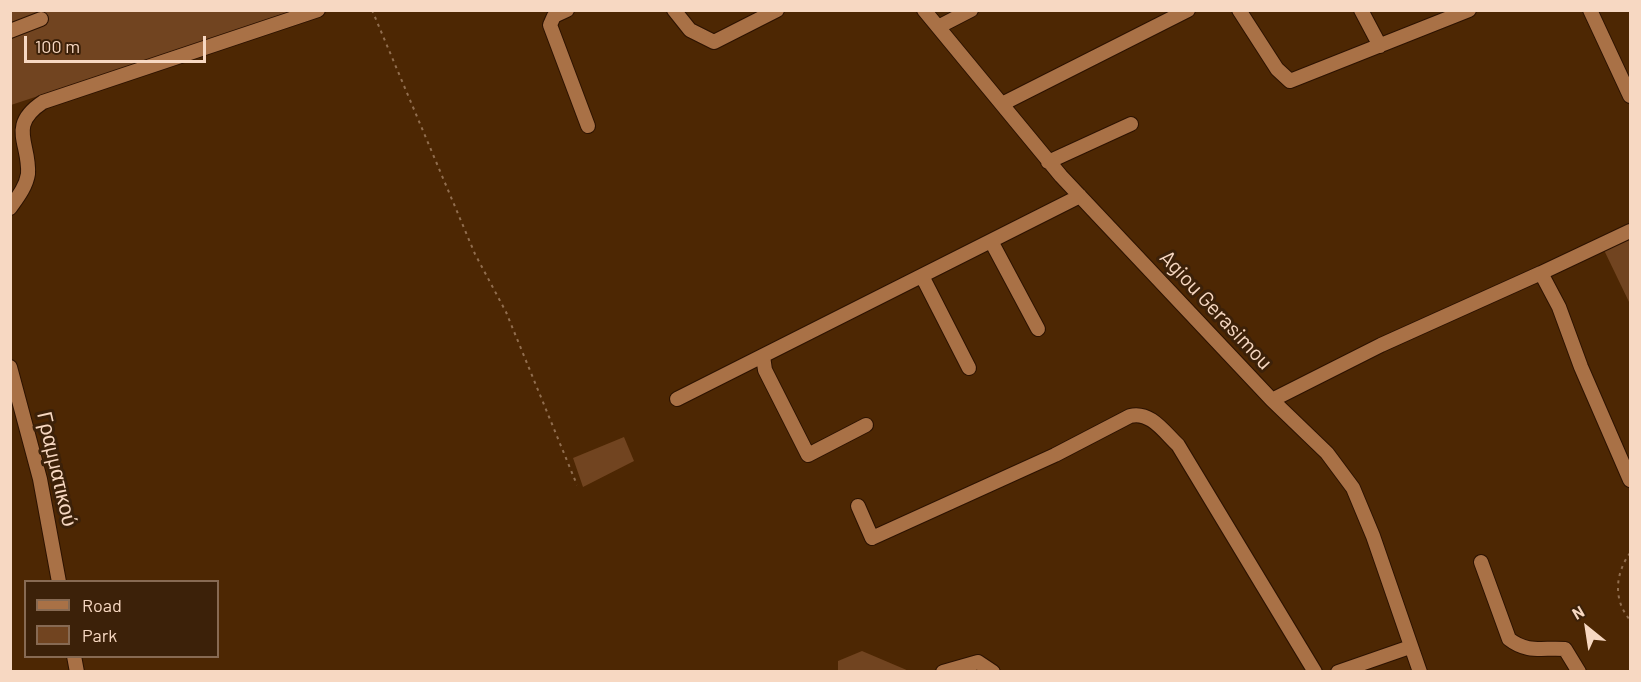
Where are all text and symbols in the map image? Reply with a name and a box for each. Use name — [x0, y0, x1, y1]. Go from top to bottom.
scale bar — [27, 24, 208, 62]
text: 100 m — [35, 35, 80, 57]
street label: Agiou Gerasimou — [1154, 245, 1278, 375]
street label: Γραμματικού — [32, 409, 82, 529]
legend — [24, 580, 219, 658]
text: Road — [82, 594, 122, 616]
north arrow — [1557, 598, 1617, 658]
text: N — [1568, 601, 1587, 623]
text: Park — [82, 624, 117, 646]

